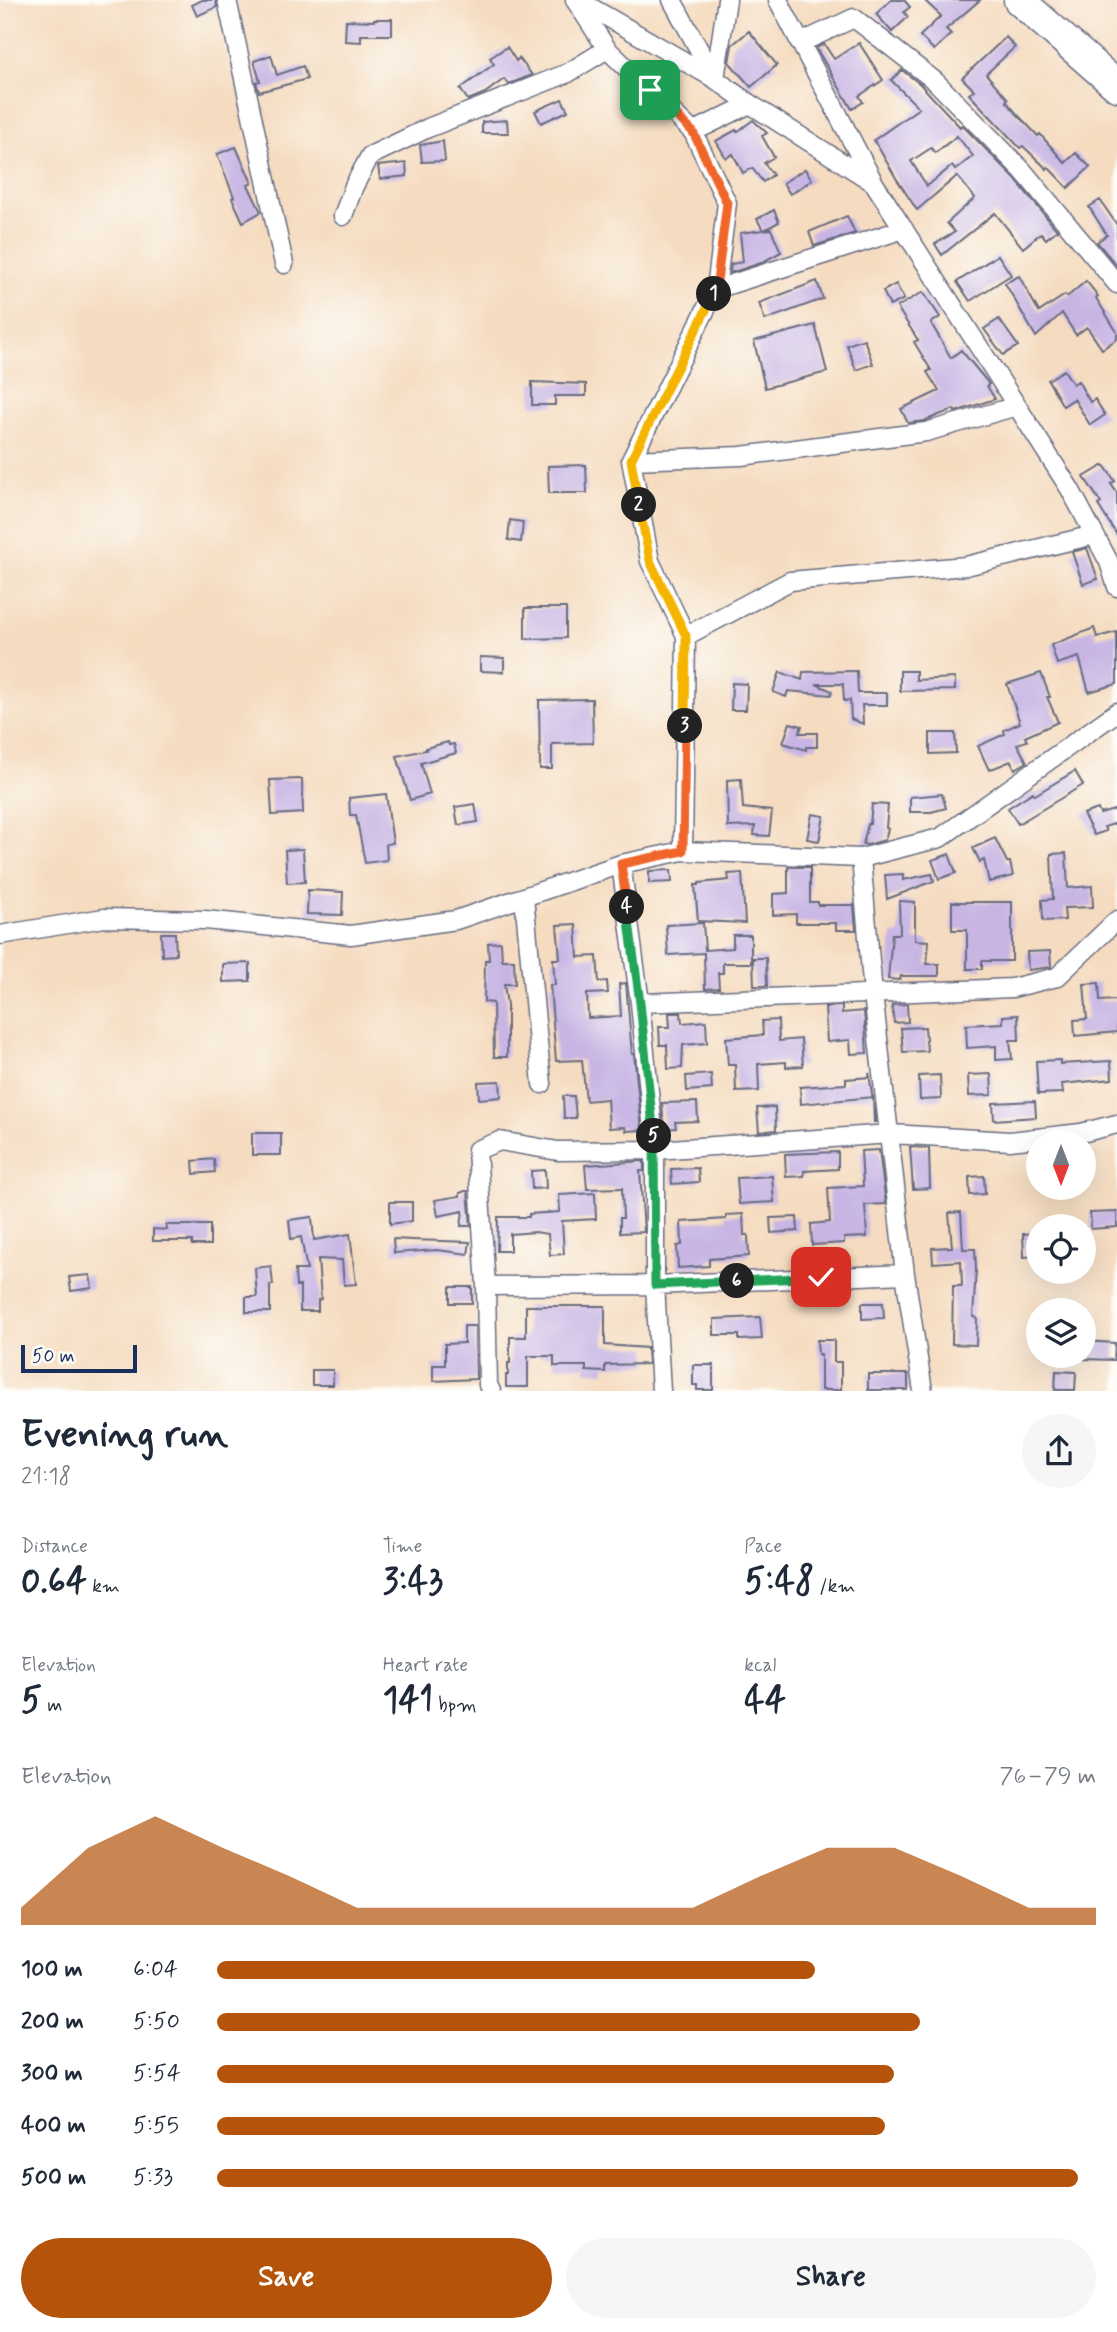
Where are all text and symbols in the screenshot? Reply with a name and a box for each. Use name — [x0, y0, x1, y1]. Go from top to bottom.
pin — [620, 60, 680, 120]
icon: arrive — [631, 71, 669, 109]
pin: 1 — [696, 276, 732, 312]
text: 1 — [709, 281, 718, 306]
pin: 2 — [622, 488, 656, 522]
text: 2 — [634, 492, 643, 517]
pin: 3 — [668, 708, 702, 744]
text: 3 — [680, 713, 689, 738]
pin: 4 — [610, 890, 644, 925]
text: 4 — [621, 894, 632, 919]
pin: 5 — [636, 1118, 672, 1154]
text: 5 — [648, 1123, 659, 1148]
north arrow — [1026, 1130, 1096, 1200]
map controls — [1026, 1130, 1096, 1368]
button: locate — [1026, 1214, 1096, 1284]
pin — [791, 1247, 851, 1307]
icon: check — [802, 1258, 840, 1296]
pin: 6 — [720, 1264, 754, 1298]
text: 6 — [732, 1268, 741, 1293]
button: layers — [1026, 1298, 1096, 1368]
scale bar — [21, 1342, 136, 1373]
text: 50 m — [32, 1344, 75, 1369]
text: Evening run — [21, 1411, 228, 1460]
button: share — [1022, 1414, 1096, 1488]
text: 21:18 — [21, 1462, 71, 1492]
text: Distance — [21, 1534, 88, 1559]
text: Time — [383, 1534, 422, 1559]
text: Pace — [744, 1534, 782, 1559]
text: 0.64 — [21, 1559, 87, 1605]
text: 3:43 — [383, 1559, 443, 1605]
text: 5:48 — [744, 1559, 814, 1605]
text: km — [87, 1574, 120, 1599]
text: /km — [814, 1574, 855, 1599]
text: Elevation — [21, 1653, 96, 1678]
text: Heart rate — [383, 1653, 468, 1678]
text: kcal — [744, 1653, 776, 1678]
text: 5 — [21, 1678, 42, 1724]
text: 141 — [383, 1678, 433, 1724]
text: 44 — [744, 1678, 786, 1724]
text: m — [42, 1693, 62, 1718]
text: bpm — [433, 1693, 477, 1718]
text: Elevation — [21, 1762, 112, 1792]
text: 76–79 m — [999, 1762, 1096, 1792]
text: 100 m — [21, 1955, 83, 1985]
text: 6:04 — [133, 1955, 178, 1985]
text: 200 m — [21, 2007, 84, 2037]
text: 5:50 — [133, 2007, 180, 2037]
text: 300 m — [21, 2059, 83, 2089]
text: 5:54 — [133, 2059, 181, 2089]
text: 400 m — [21, 2111, 86, 2141]
text: 5:55 — [133, 2111, 179, 2141]
text: 500 m — [21, 2163, 86, 2193]
text: 5:33 — [133, 2163, 173, 2193]
button: Save — [21, 2238, 552, 2318]
button: Share — [566, 2238, 1096, 2318]

